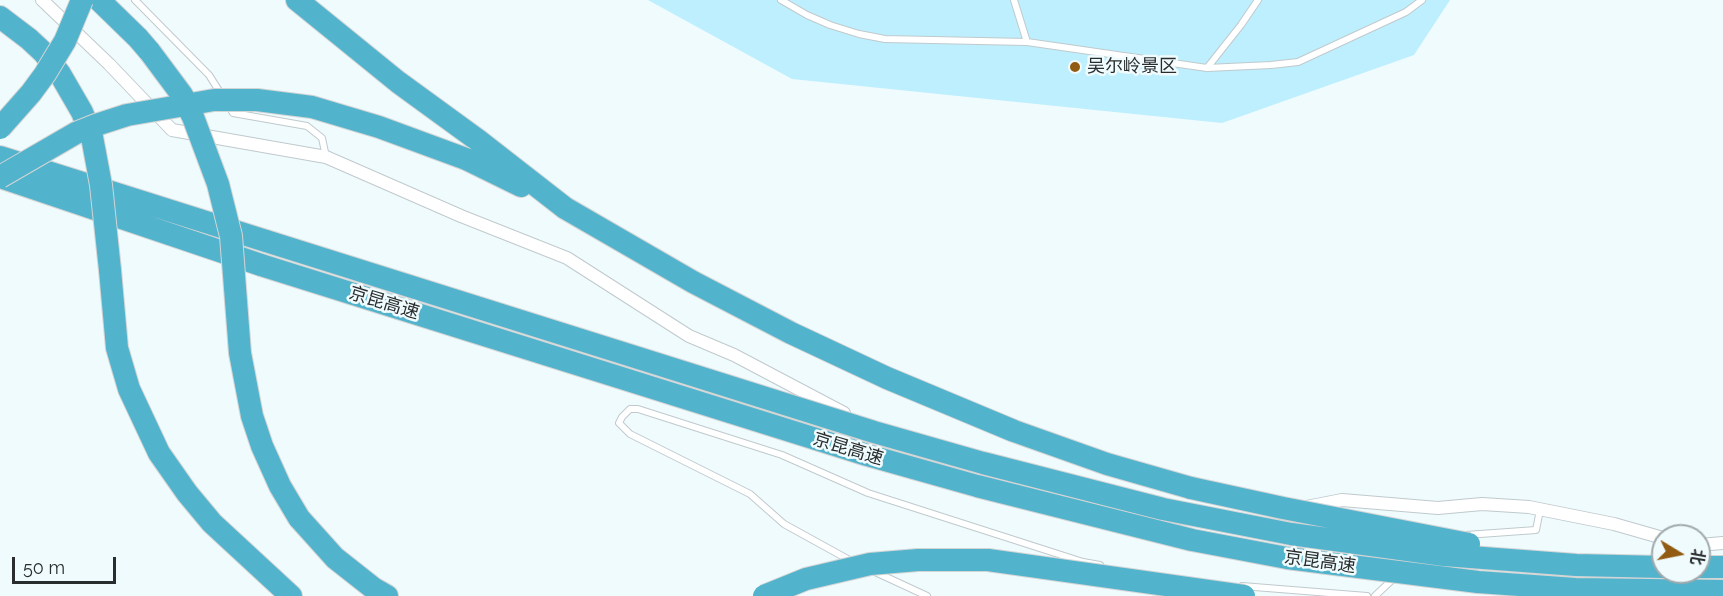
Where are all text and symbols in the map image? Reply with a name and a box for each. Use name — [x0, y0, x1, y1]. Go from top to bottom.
place label: 吴尔岭景区 — [1087, 56, 1177, 78]
marker: 吴尔岭景区 — [1068, 60, 1082, 74]
street label: 京昆高速 — [346, 282, 422, 324]
street label: 京昆高速 — [810, 428, 886, 470]
north arrow — [1651, 524, 1711, 584]
scale bar — [15, 545, 118, 583]
street label: 京昆高速 — [1283, 546, 1357, 578]
text: 北 — [1687, 547, 1708, 566]
text: 50 m — [23, 557, 65, 578]

